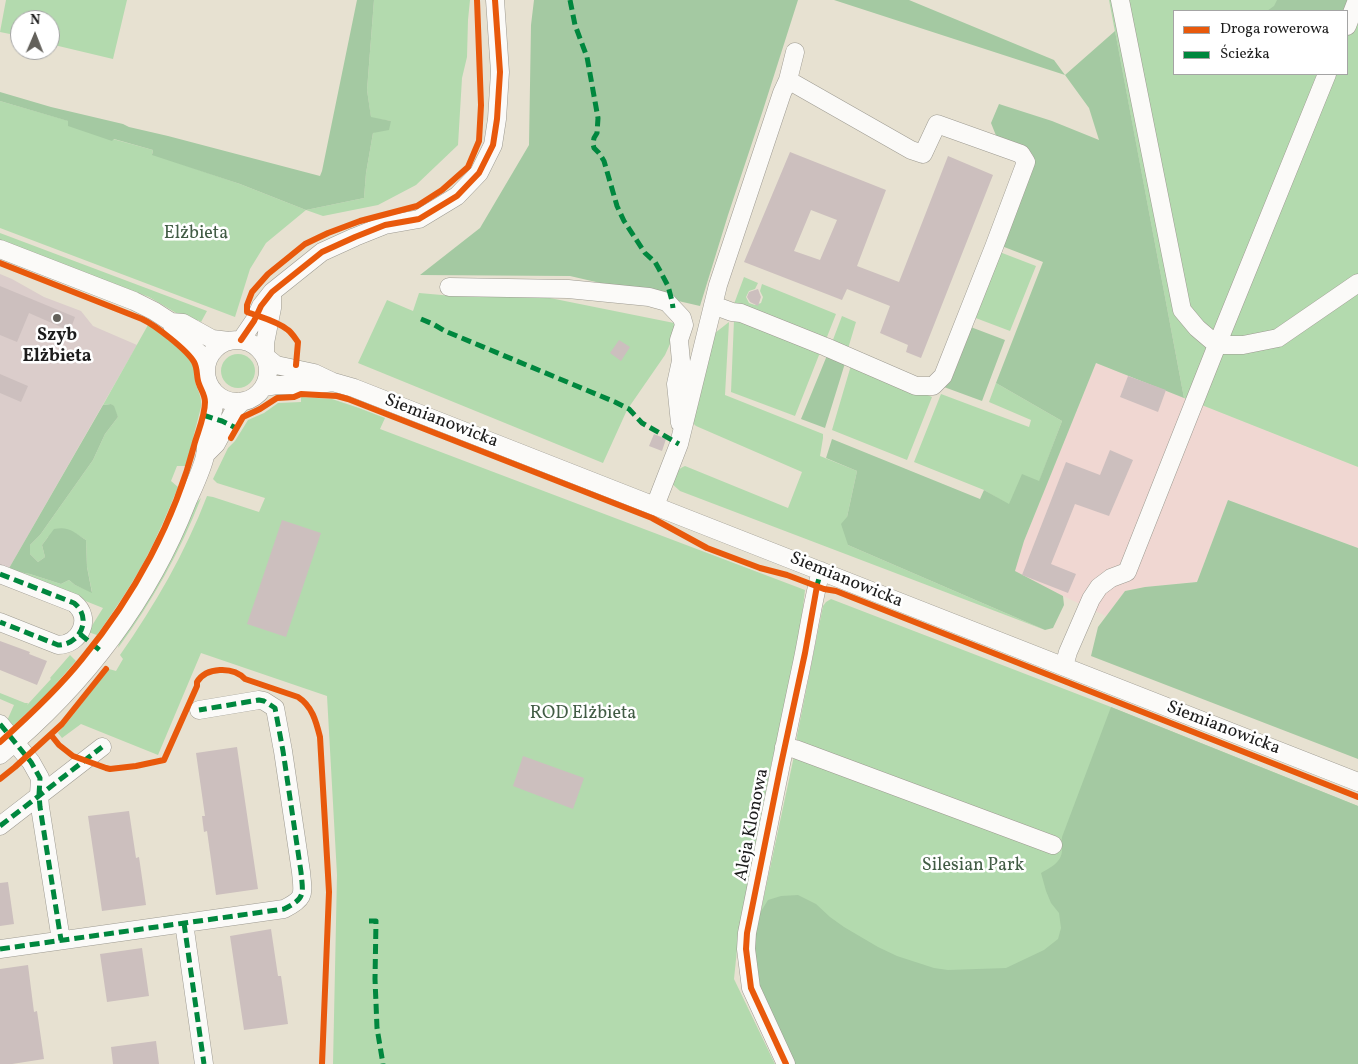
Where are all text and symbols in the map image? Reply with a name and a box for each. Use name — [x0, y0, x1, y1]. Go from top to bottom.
north arrow — [10, 10, 60, 60]
legend — [1173, 10, 1348, 75]
text: N — [30, 11, 40, 30]
text: Droga rowerowa — [1220, 19, 1329, 40]
text: Ścieżka — [1220, 44, 1270, 65]
park label: Elżbieta — [164, 224, 228, 246]
marker: Szyb Elżbieta — [51, 312, 63, 324]
place label: Szyb Elżbieta — [22, 326, 92, 368]
street label: Siemianowicka — [381, 390, 501, 454]
street label: Siemianowicka — [786, 548, 906, 614]
street label: Siemianowicka — [1163, 697, 1283, 761]
park label: ROD Elżbieta — [530, 704, 636, 726]
street label: Aleja Klonowa — [731, 767, 775, 883]
park label: Silesian Park — [922, 856, 1024, 878]

